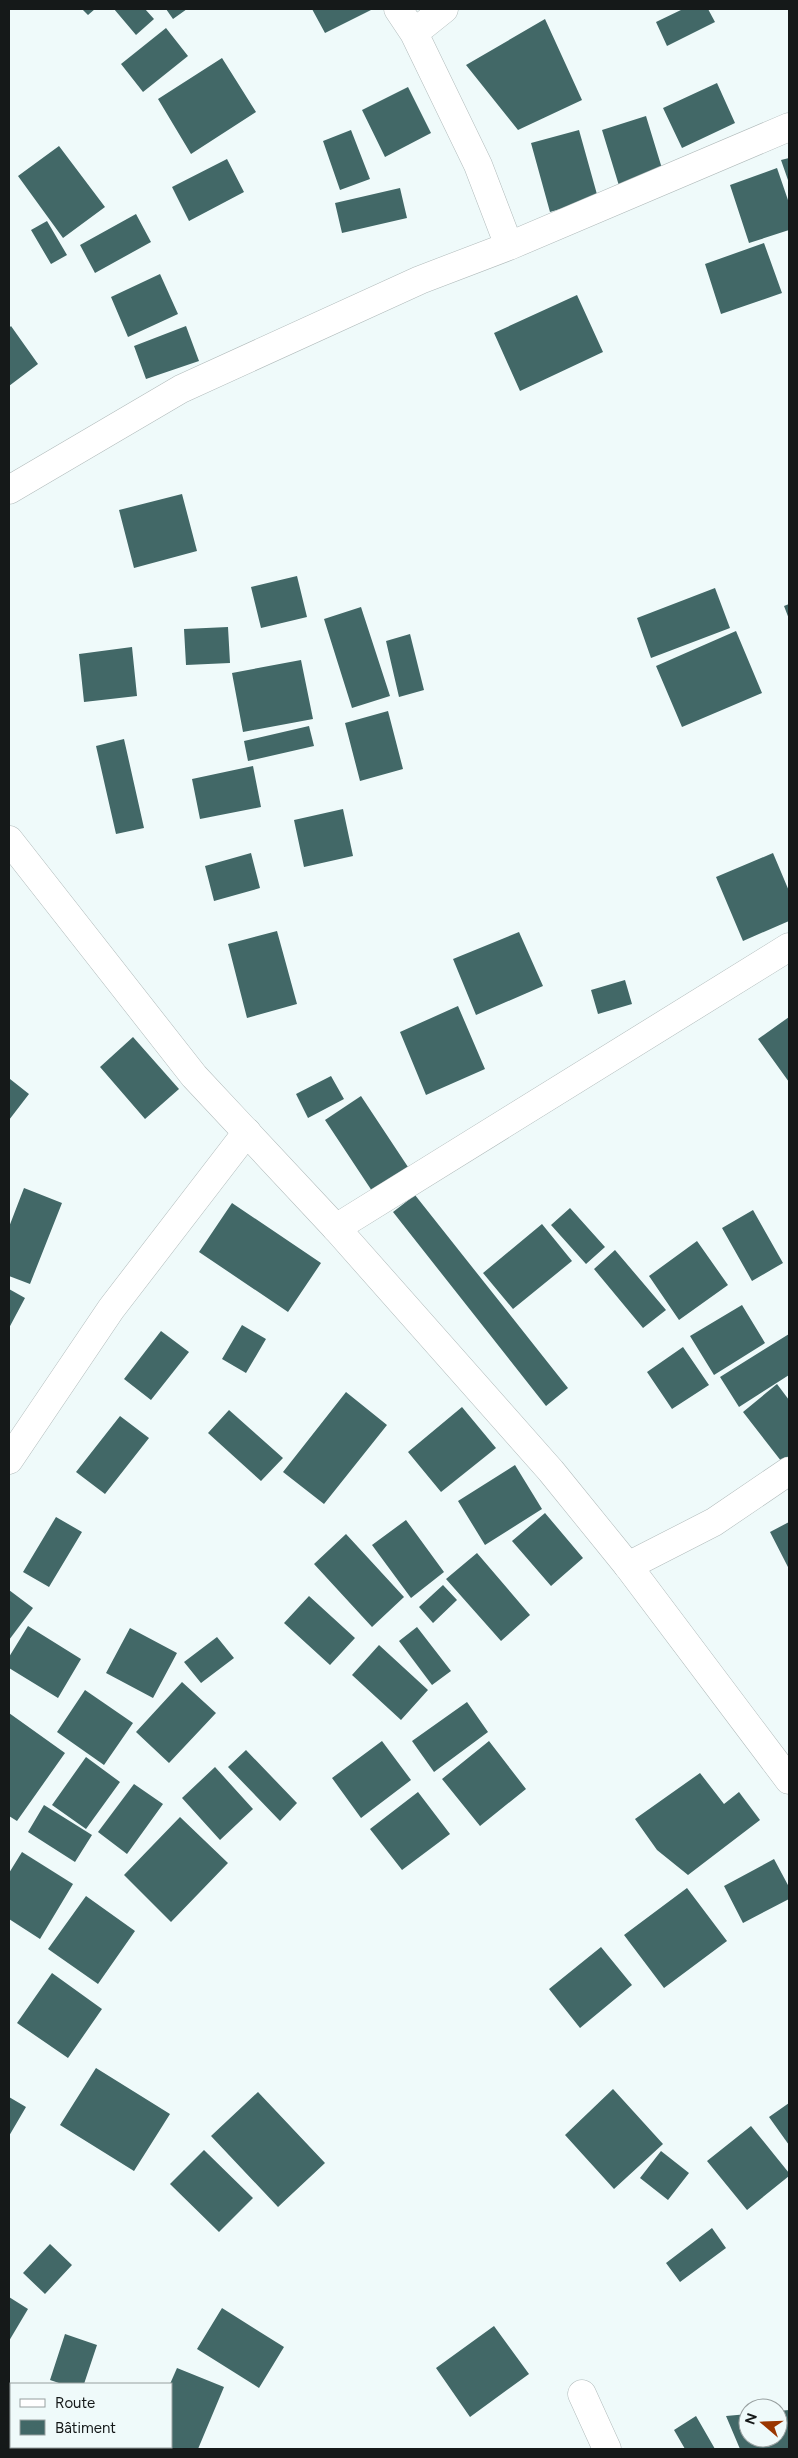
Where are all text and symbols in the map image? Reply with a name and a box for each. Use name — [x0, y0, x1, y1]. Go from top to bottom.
legend — [10, 2383, 172, 2448]
text: Route — [55, 2394, 95, 2412]
north arrow — [738, 2398, 788, 2448]
text: N — [741, 2411, 761, 2427]
text: Bâtiment — [55, 2419, 116, 2437]

